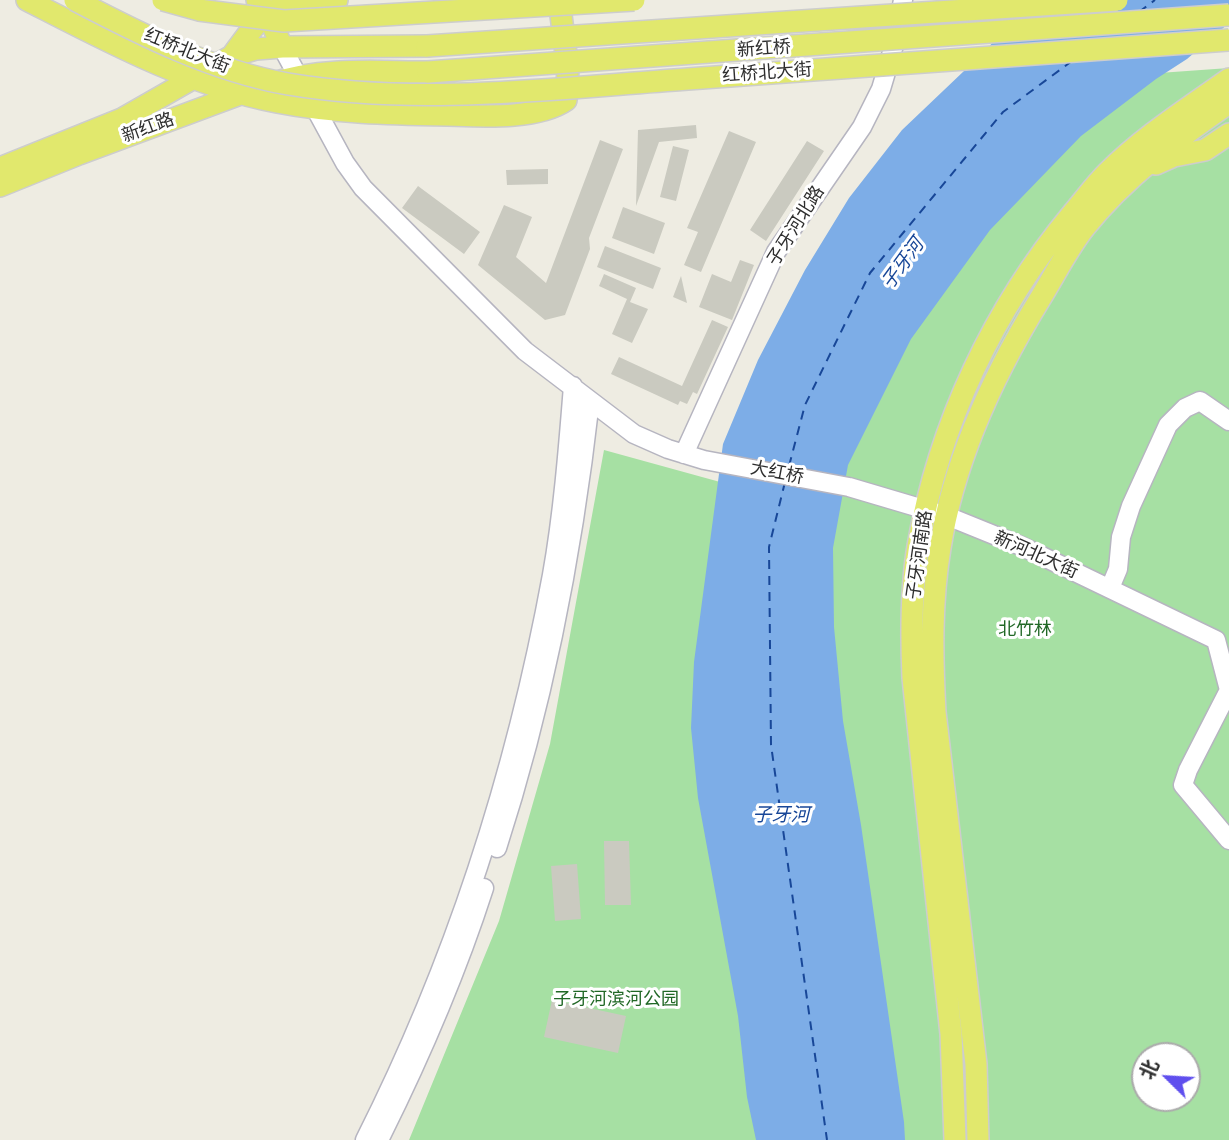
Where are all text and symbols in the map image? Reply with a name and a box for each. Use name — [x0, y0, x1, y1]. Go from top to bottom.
street label: 红桥北大街 — [141, 24, 233, 78]
street label: 新红桥 — [736, 36, 792, 62]
street label: 红桥北大街 — [721, 59, 813, 87]
street label: 新红路 — [119, 109, 177, 147]
street label: 子牙河北路 — [763, 182, 829, 270]
water label: 子牙河 — [877, 234, 929, 294]
street label: 大红桥 — [748, 457, 806, 489]
street label: 子牙河南路 — [903, 509, 937, 601]
street label: 新河北大街 — [990, 527, 1082, 583]
park label: 北竹林 — [998, 619, 1052, 641]
water label: 子牙河 — [753, 805, 809, 827]
park label: 子牙河滨河公园 — [553, 989, 679, 1011]
north arrow — [1131, 1042, 1201, 1112]
text: 北 — [1134, 1056, 1163, 1083]

